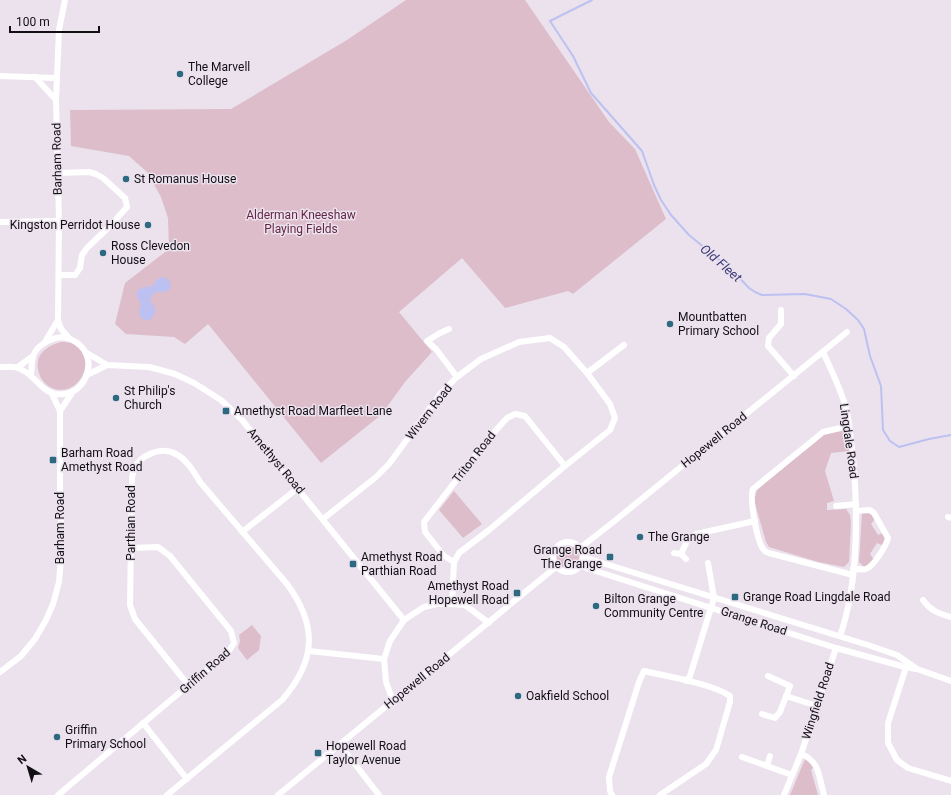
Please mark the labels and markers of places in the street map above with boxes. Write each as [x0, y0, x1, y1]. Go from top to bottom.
place label: The Marvell College [188, 60, 250, 88]
marker: The Marvell College [175, 69, 185, 79]
place label: St Romanus House [134, 172, 236, 186]
marker: St Romanus House [121, 174, 131, 184]
place label: Kingston Perridot House [10, 218, 140, 232]
marker: Kingston Perridot House [143, 220, 153, 230]
place label: Ross Clevedon House [111, 239, 190, 267]
marker: Ross Clevedon House [98, 248, 108, 258]
place label: Mountbatten Primary School [678, 310, 759, 338]
marker: Mountbatten Primary School [665, 319, 675, 329]
place label: St Philip's Church [124, 384, 175, 412]
marker: St Philip's Church [111, 393, 121, 403]
place label: Amethyst Road Marfleet Lane [234, 404, 392, 418]
marker: Amethyst Road Marfleet Lane [221, 406, 231, 416]
place label: Barham Road Amethyst Road [61, 446, 143, 474]
marker: Barham Road Amethyst Road [48, 455, 58, 465]
place label: The Grange [648, 530, 709, 544]
marker: The Grange [635, 532, 645, 542]
place label: Grange Road The Grange [533, 543, 602, 571]
place label: Amethyst Road Parthian Road [361, 550, 443, 578]
marker: Grange Road The Grange [605, 552, 615, 562]
marker: Amethyst Road Parthian Road [348, 559, 358, 569]
place label: Amethyst Road Hopewell Road [427, 579, 509, 607]
marker: Amethyst Road Hopewell Road [512, 588, 522, 598]
place label: Grange Road Lingdale Road [743, 590, 891, 604]
place label: Bilton Grange Community Centre [604, 592, 704, 620]
marker: Grange Road Lingdale Road [730, 592, 740, 602]
marker: Bilton Grange Community Centre [591, 601, 601, 611]
place label: Oakfield School [526, 689, 609, 703]
marker: Oakfield School [513, 691, 523, 701]
place label: Griffin Primary School [65, 723, 146, 751]
marker: Griffin Primary School [52, 732, 62, 742]
place label: Hopewell Road Taylor Avenue [326, 739, 406, 767]
marker: Hopewell Road Taylor Avenue [313, 748, 323, 758]

